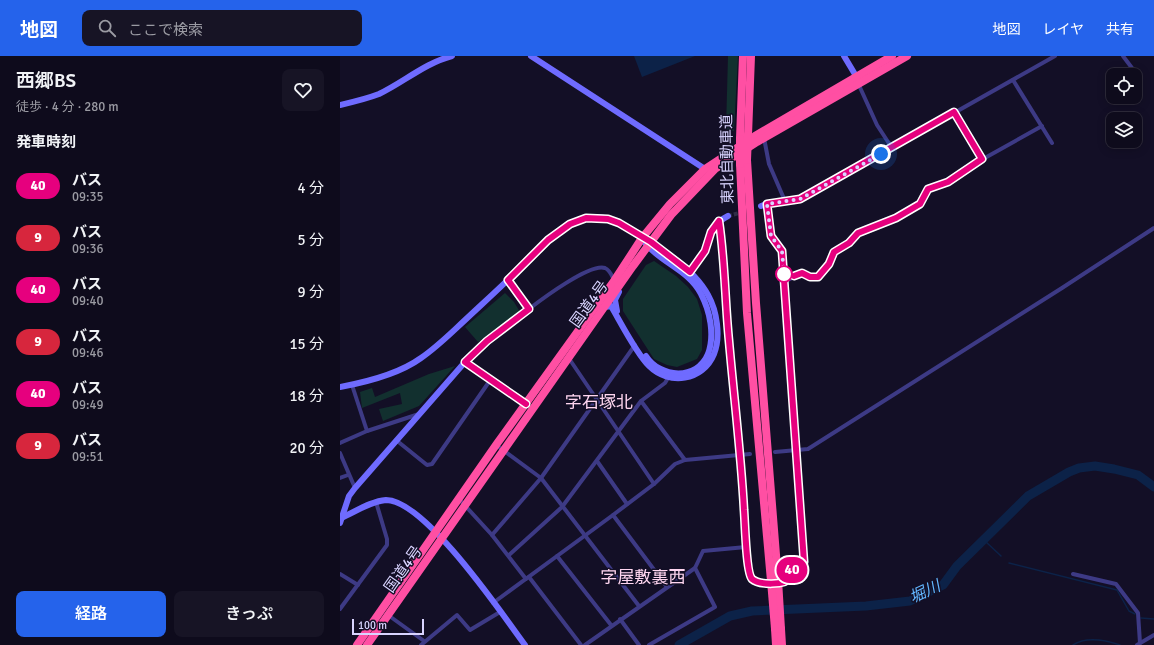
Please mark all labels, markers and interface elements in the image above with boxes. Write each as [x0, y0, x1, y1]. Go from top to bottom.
search box [82, 10, 362, 46]
icon: search [96, 17, 118, 39]
text: 地図 [20, 18, 58, 42]
text: ここで検索 [128, 21, 203, 39]
text: 地図 [992, 21, 1020, 38]
text: レイヤ [1042, 21, 1084, 38]
text: 共有 [1106, 21, 1134, 38]
map controls [1106, 68, 1142, 148]
button: locate [1106, 68, 1142, 104]
text: 西郷BS [16, 69, 76, 93]
button: heart [282, 69, 324, 111]
text: 徒歩 · 4 分 · 280 m [16, 99, 119, 115]
button: layers [1106, 112, 1142, 148]
street label: 東北自動車道 [717, 114, 737, 204]
text: 発車時刻 [16, 133, 76, 151]
your location [871, 144, 891, 164]
text: バス [72, 171, 102, 189]
text: 40 [30, 177, 46, 194]
text: 4 分 [298, 179, 324, 197]
text: 09:35 [72, 189, 104, 205]
text: バス [72, 223, 102, 241]
text: 9 [34, 229, 42, 246]
text: 5 分 [298, 231, 324, 249]
text: 09:36 [72, 241, 104, 257]
unlabelled marker [775, 265, 793, 283]
text: バス [72, 275, 102, 293]
street label: 国道4号 [566, 277, 612, 331]
text: 40 [30, 281, 46, 298]
text: 9 分 [298, 283, 324, 301]
text: 09:40 [72, 293, 104, 309]
text: バス [72, 327, 102, 345]
text: 9 [34, 333, 42, 350]
text: 15 分 [290, 335, 324, 353]
text: 09:46 [72, 345, 104, 361]
text: バス [72, 379, 102, 397]
text: 40 [30, 385, 46, 402]
text: 18 分 [290, 387, 324, 405]
district label: 字石塚北 [565, 392, 633, 413]
text: 09:49 [72, 397, 104, 413]
text: バス [72, 431, 102, 449]
text: 9 [34, 437, 42, 454]
text: 20 分 [290, 439, 324, 457]
text: 09:51 [72, 449, 104, 465]
street label: 国道4号 [380, 542, 426, 596]
line badge: 40 [774, 557, 810, 583]
text: 40 [784, 561, 800, 578]
district label: 字屋敷裏西 [601, 567, 686, 588]
water label: 堀川 [906, 575, 946, 608]
button: 経路 [16, 591, 166, 637]
button: きっぷ [174, 591, 324, 637]
scale bar [352, 617, 424, 636]
text: 100 m [358, 619, 387, 632]

